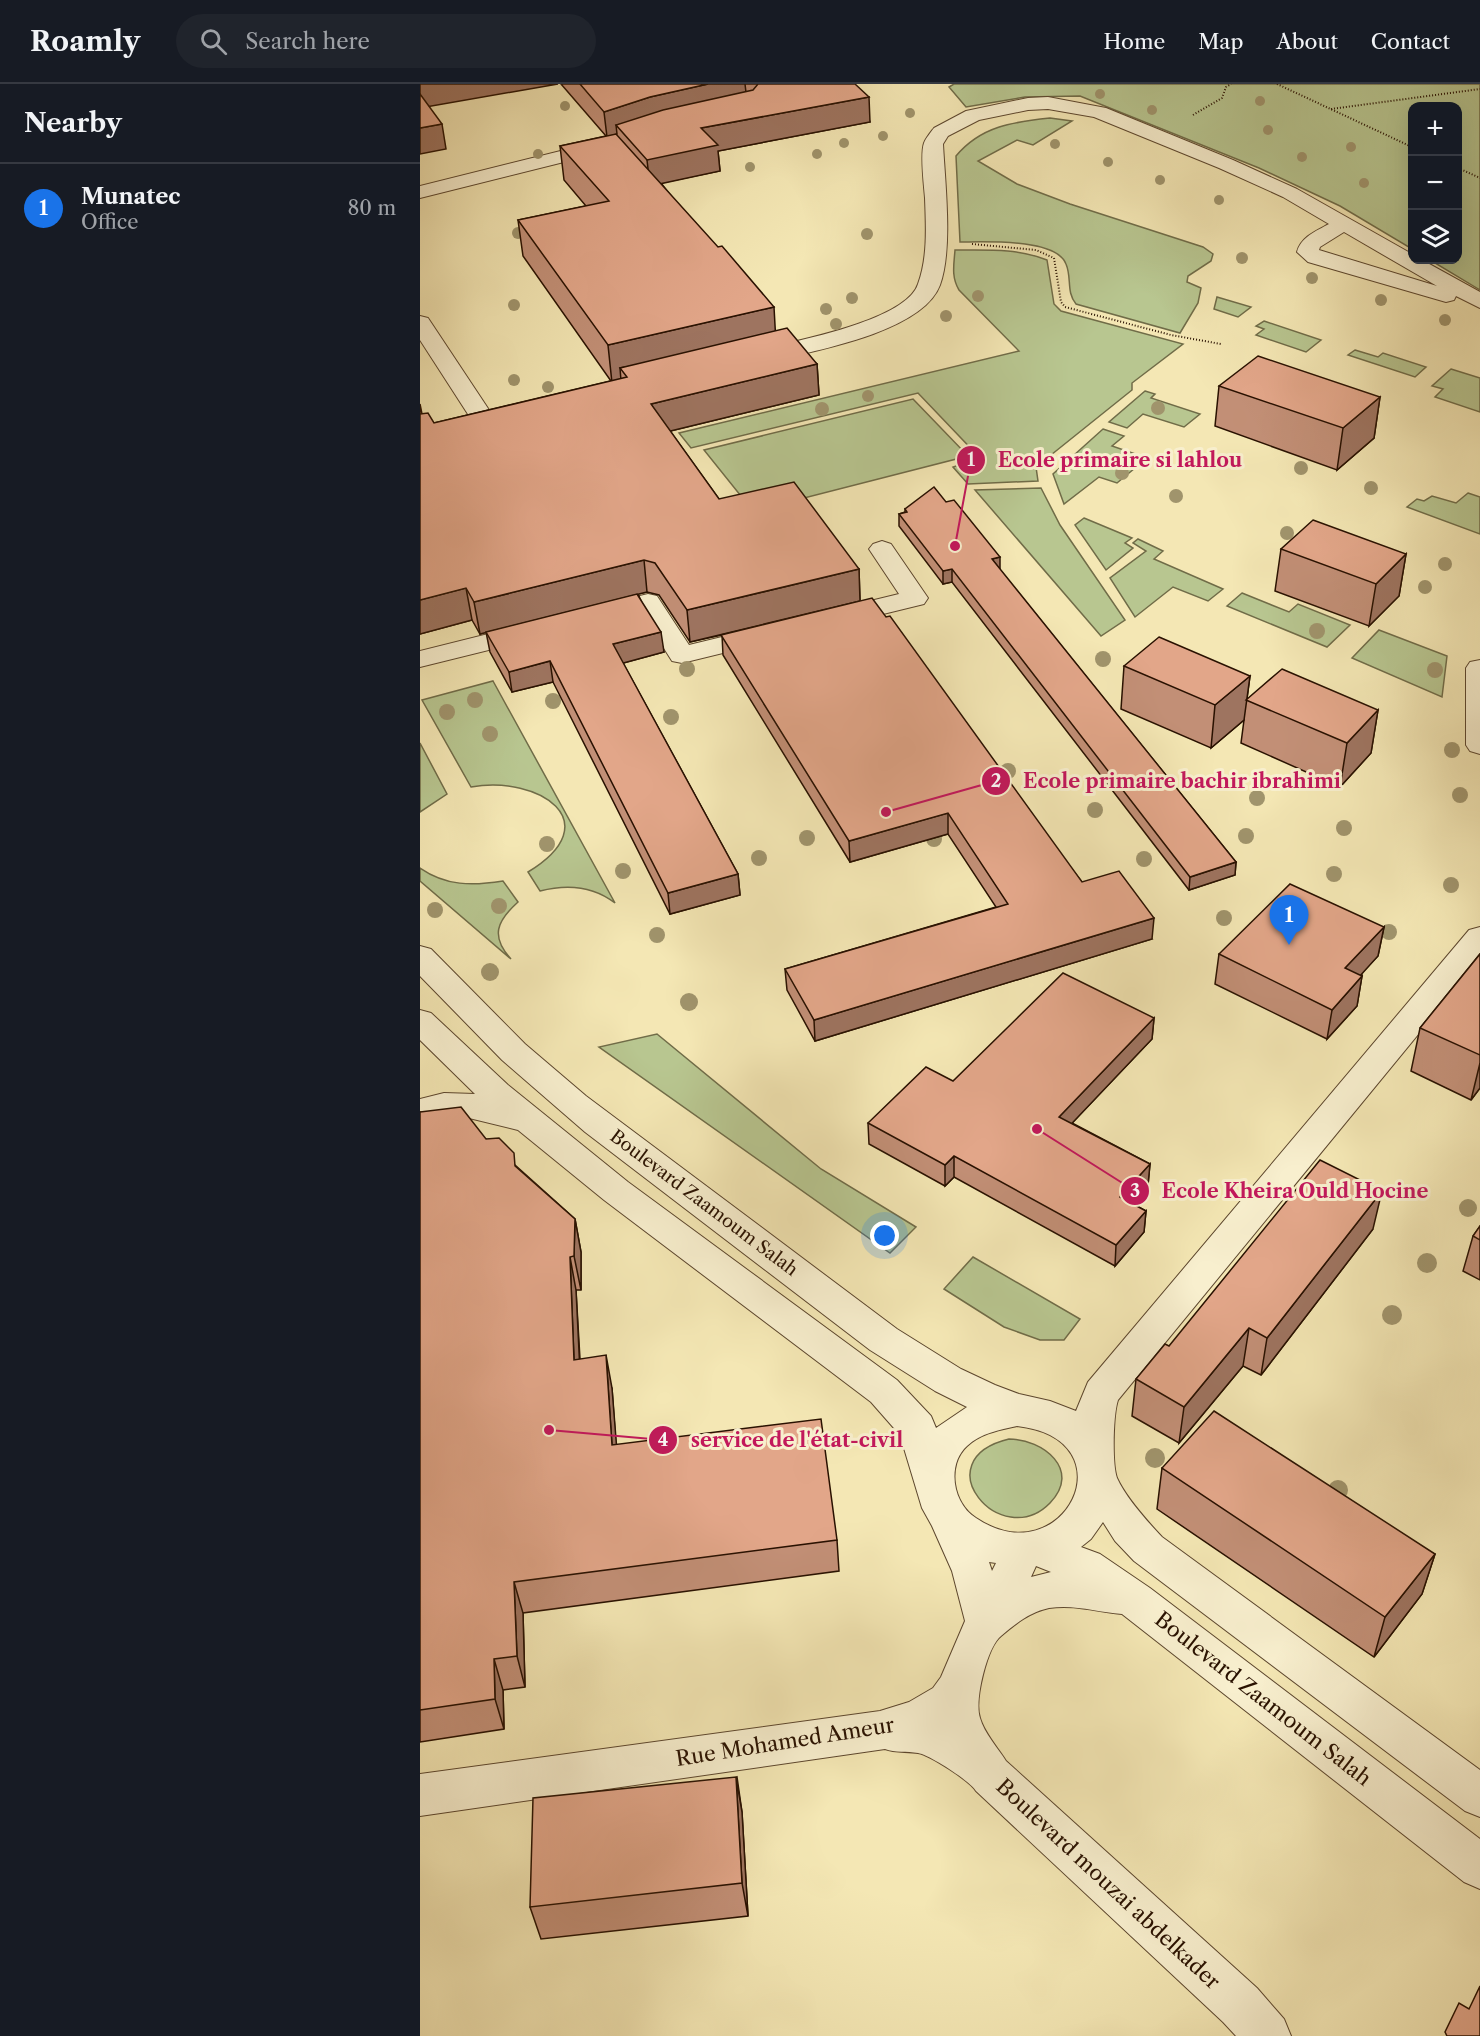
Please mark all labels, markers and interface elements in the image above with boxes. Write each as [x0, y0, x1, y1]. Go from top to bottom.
search box [176, 14, 596, 68]
text: Roamly [30, 24, 140, 58]
icon: search [197, 25, 230, 58]
text: Search here [245, 28, 370, 55]
text: Home [1104, 29, 1165, 54]
text: Map [1198, 29, 1243, 54]
text: About [1276, 29, 1338, 54]
text: Contact [1371, 29, 1450, 54]
map controls [1408, 102, 1462, 264]
button: + [1408, 102, 1462, 156]
text: Nearby [24, 107, 122, 139]
button: − [1408, 156, 1462, 210]
text: Munatec [81, 183, 180, 210]
text: 1 [39, 196, 48, 220]
text: 80 m [348, 196, 396, 220]
text: Office [81, 210, 139, 234]
button: layers [1408, 210, 1462, 264]
callout: Ecole primaire si lahlou [956, 441, 1255, 479]
text: Ecole primaire si lahlou [998, 448, 1242, 472]
text: 1 [967, 449, 975, 471]
callout: Ecole primaire bachir ibrahimi [981, 762, 1353, 800]
text: Ecole primaire bachir ibrahimi [1023, 769, 1341, 793]
text: 2 [991, 770, 1001, 792]
pin: 1 [1270, 896, 1308, 945]
street label: Boulevard Zaamoum Salah [606, 1125, 802, 1281]
callout: Ecole Kheira Ould Hocine [1120, 1172, 1441, 1210]
text: Ecole Kheira Ould Hocine [1161, 1179, 1429, 1203]
text: 3 [1130, 1180, 1140, 1202]
your location [870, 1221, 899, 1250]
callout: service de l'état-civil [648, 1421, 915, 1459]
text: service de l'état-civil [691, 1428, 903, 1452]
text: 4 [658, 1429, 668, 1451]
street label: Boulevard Zaamoum Salah [1150, 1606, 1376, 1791]
street label: Rue Mohamed Ameur [674, 1712, 896, 1771]
street label: Boulevard mouzai abdelkader [991, 1773, 1226, 1994]

